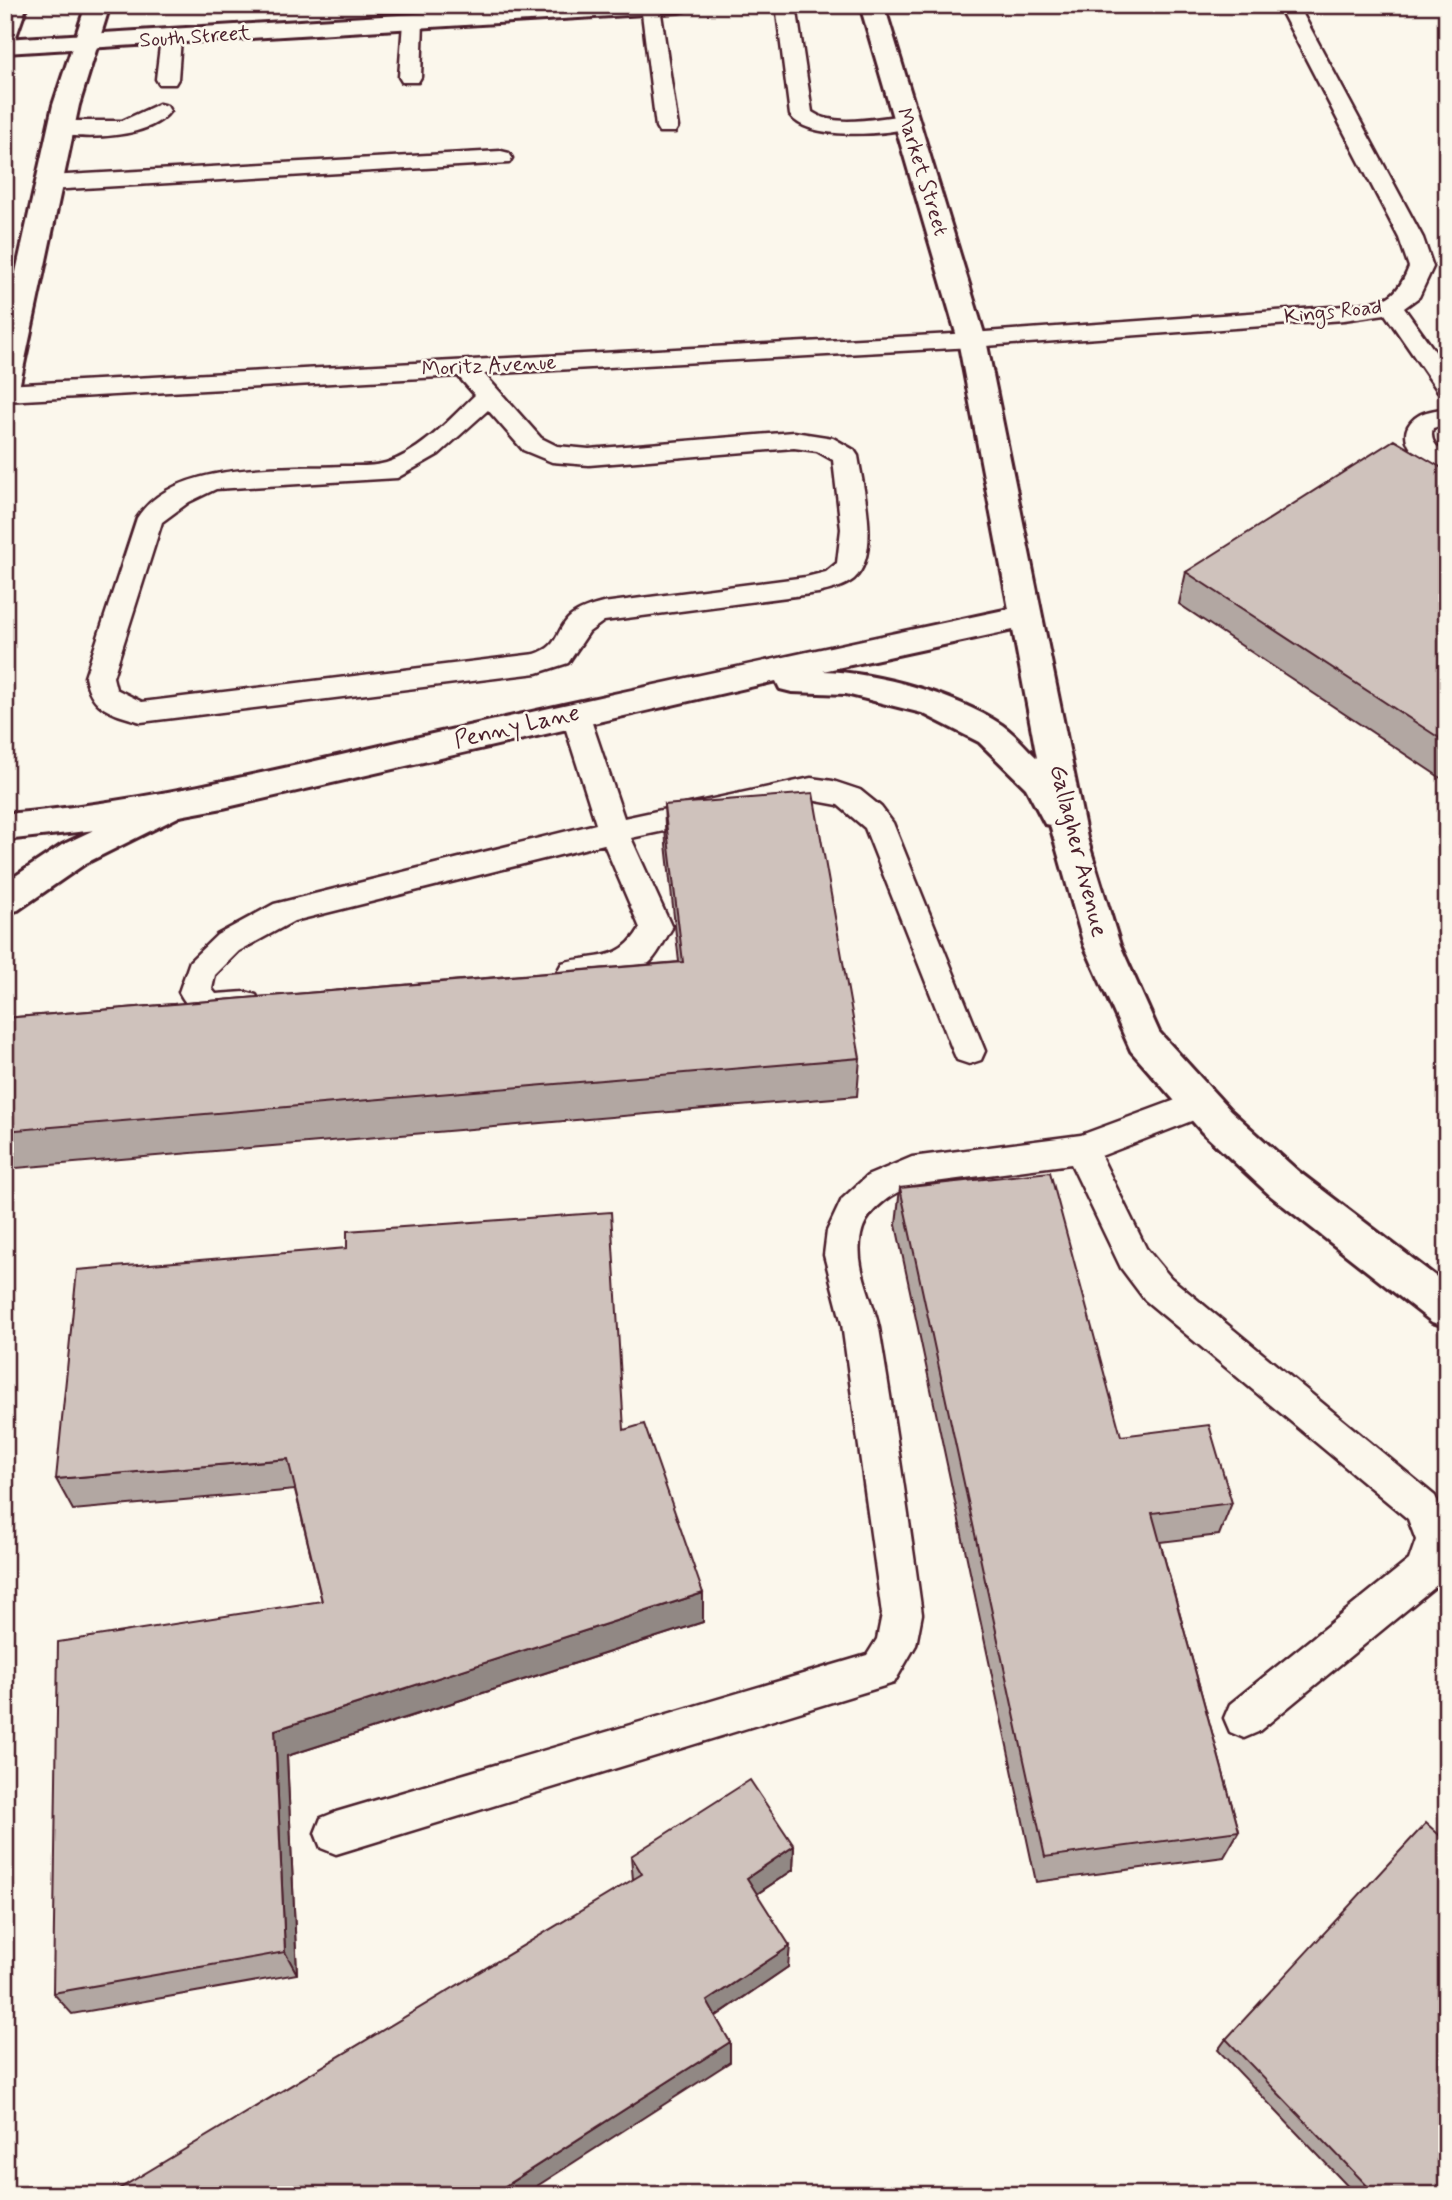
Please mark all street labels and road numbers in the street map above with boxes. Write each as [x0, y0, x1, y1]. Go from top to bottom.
street label: South Street [138, 19, 252, 55]
street label: Market Street [889, 105, 955, 239]
street label: Kings Road [1283, 293, 1384, 332]
street label: Moritz Avenue [421, 348, 557, 384]
street label: Penny Lane [451, 698, 583, 756]
street label: Gallagher Avenue [1042, 762, 1114, 941]

